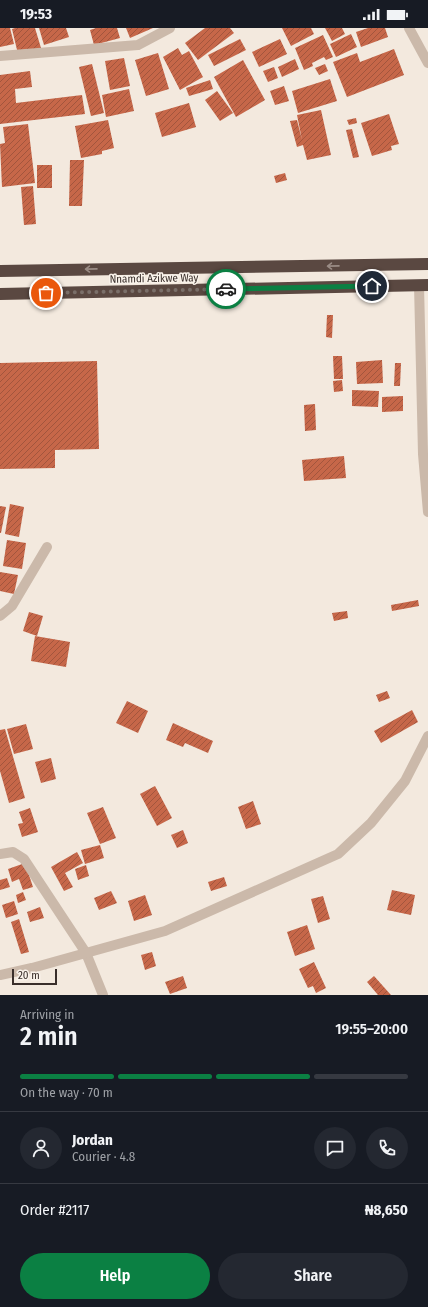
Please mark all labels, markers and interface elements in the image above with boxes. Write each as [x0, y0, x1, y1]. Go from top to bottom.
text: 19:53 [20, 5, 52, 23]
one-way arrow [327, 262, 340, 270]
one-way arrow [85, 266, 98, 273]
courier [206, 269, 246, 309]
pin [355, 269, 389, 303]
street label: Nnamdi Azikwe Way [109, 271, 199, 286]
icon: home [361, 275, 383, 297]
pin [29, 276, 63, 310]
icon: car [215, 278, 237, 300]
icon: bag [35, 282, 57, 304]
scale bar [12, 967, 57, 986]
text: 20 m [18, 969, 40, 982]
text: Arriving in [20, 1007, 74, 1022]
text: 19:55–20:00 [335, 1020, 408, 1038]
text: 2 min [20, 1021, 78, 1052]
text: On the way · 70 m [20, 1085, 113, 1100]
button: person [20, 1127, 62, 1169]
button: chat [314, 1127, 356, 1169]
button: phone [366, 1127, 408, 1169]
text: Jordan [72, 1131, 113, 1149]
text: Courier · 4.8 [72, 1149, 135, 1164]
text: Order #2117 [20, 1201, 89, 1219]
text: ₦8,650 [365, 1201, 408, 1219]
button: Help [20, 1253, 210, 1299]
button: Share [218, 1253, 408, 1299]

